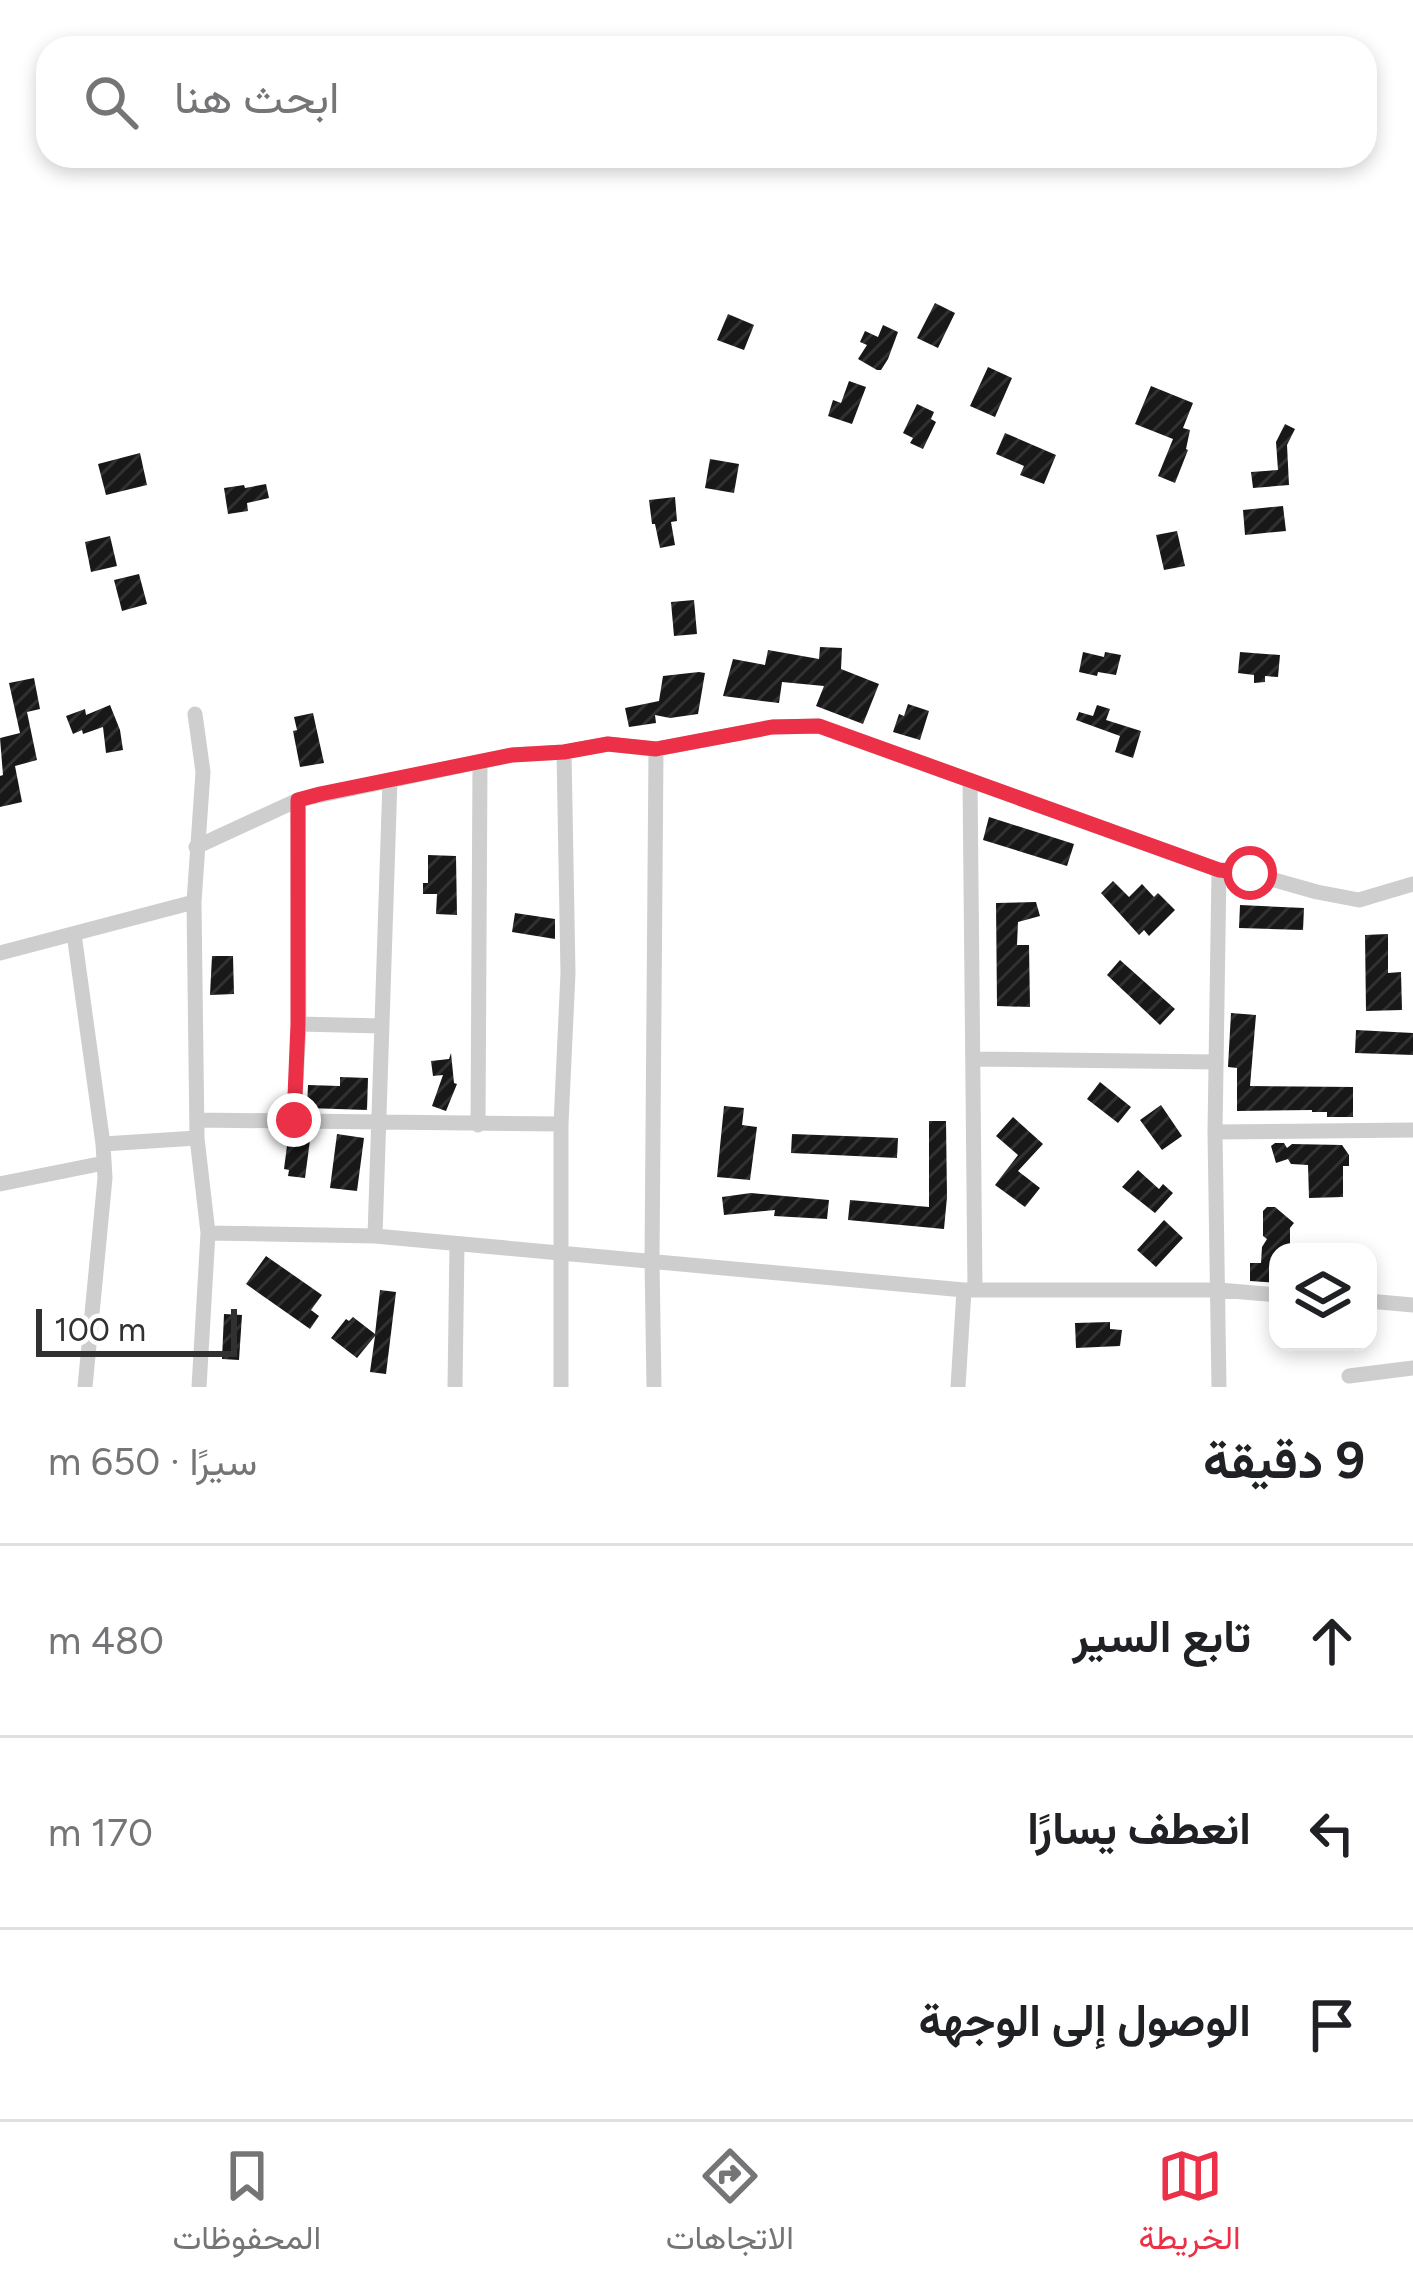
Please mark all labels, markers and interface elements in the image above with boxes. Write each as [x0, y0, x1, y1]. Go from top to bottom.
search box [36, 36, 1377, 168]
icon: search [78, 69, 144, 135]
text: ابحث هنا [174, 70, 340, 124]
route start [1223, 846, 1277, 900]
route end [267, 1093, 321, 1147]
map controls [1269, 1243, 1377, 1351]
button: layers [1269, 1243, 1377, 1351]
scale bar [36, 1303, 237, 1356]
text: 100 m [54, 1310, 146, 1349]
text: 9 دقيقة [1203, 1430, 1365, 1491]
text: سيرًا · 650 m [48, 1438, 257, 1485]
icon: ahead [1299, 1608, 1365, 1674]
text: تابع السير [1072, 1609, 1251, 1663]
text: 480 m [48, 1617, 164, 1664]
icon: left [1299, 1800, 1365, 1866]
text: انعطف يسارًا [1027, 1801, 1251, 1855]
text: 170 m [48, 1809, 153, 1856]
icon: arrive [1299, 1992, 1365, 2058]
text: الوصول إلى الوجهة [918, 1993, 1251, 2047]
tab: المحفوظات [172, 2143, 321, 2267]
tab: الاتجاهات [666, 2143, 794, 2267]
tab: الخريطة [1139, 2143, 1241, 2267]

